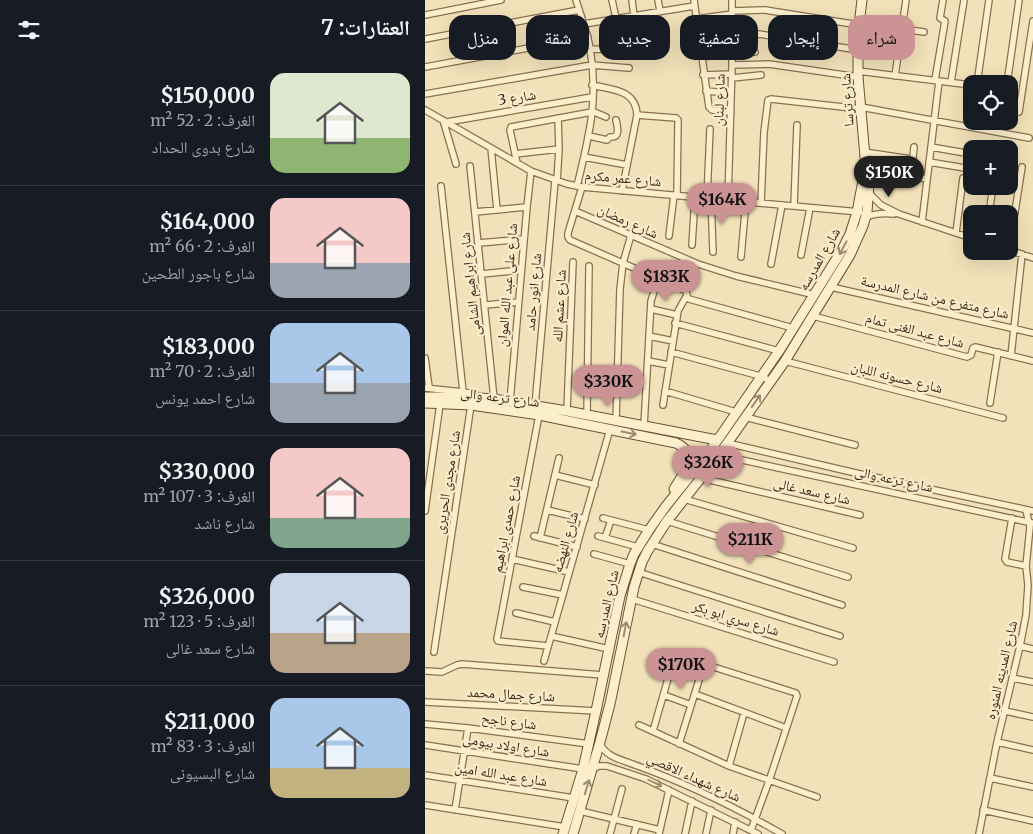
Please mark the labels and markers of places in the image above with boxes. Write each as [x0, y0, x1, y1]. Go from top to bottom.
pin: $150K [854, 156, 924, 198]
pin: $164K [687, 182, 757, 225]
pin: $183K [631, 260, 701, 302]
pin: $330K [573, 364, 643, 407]
pin: $326K [673, 446, 743, 488]
pin: $211K [715, 522, 785, 565]
pin: $170K [646, 648, 716, 690]

